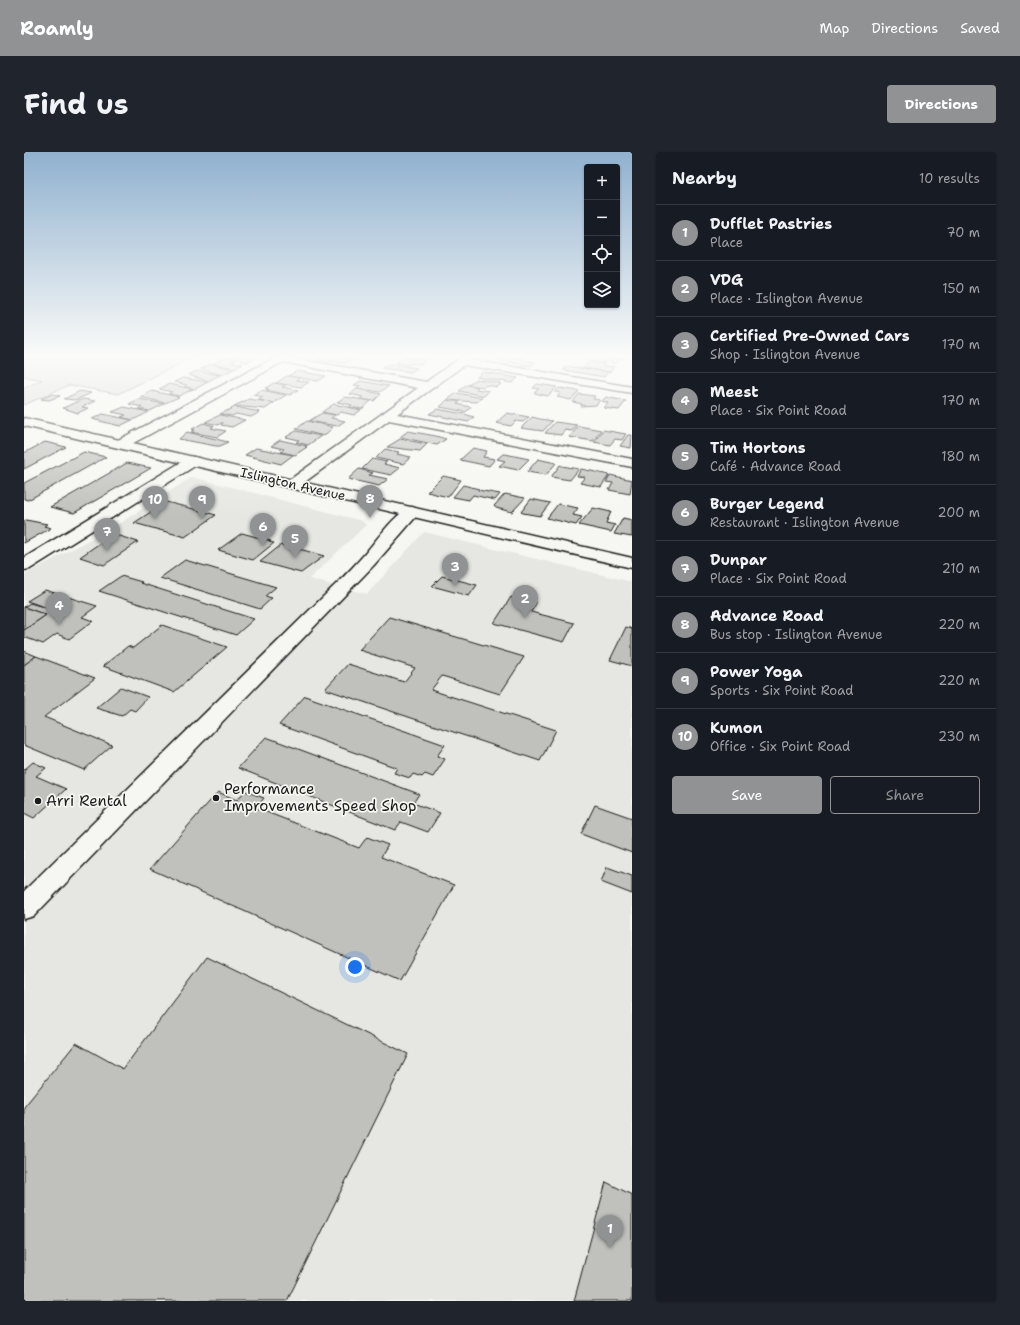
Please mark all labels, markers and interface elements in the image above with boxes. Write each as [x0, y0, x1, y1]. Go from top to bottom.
text: Roamly [20, 16, 94, 41]
text: Map [820, 19, 850, 37]
text: Directions [872, 19, 938, 37]
text: Saved [960, 19, 1000, 37]
text: Find us [24, 85, 129, 123]
button: Directions [887, 85, 996, 123]
map controls [584, 164, 620, 308]
button: + [584, 164, 620, 200]
text: Nearby [672, 167, 737, 189]
text: 10 results [919, 170, 980, 187]
button: − [584, 200, 620, 236]
text: Dufflet Pastries [710, 214, 832, 234]
text: 1 [682, 224, 688, 241]
text: 70 m [946, 224, 980, 241]
text: Place [710, 234, 743, 251]
button: locate [584, 236, 620, 272]
text: VDG [710, 270, 743, 290]
button: layers [584, 272, 620, 308]
text: 2 [680, 280, 690, 297]
text: 150 m [942, 280, 980, 297]
text: Place · Islington Avenue [710, 290, 863, 307]
text: Certified Pre-Owned Cars [710, 326, 910, 346]
text: 3 [680, 336, 690, 353]
text: 170 m [942, 336, 980, 353]
text: Shop · Islington Avenue [710, 346, 860, 363]
text: Meest [710, 382, 759, 402]
text: 4 [680, 392, 690, 409]
text: 170 m [942, 392, 980, 409]
text: Place · Six Point Road [710, 402, 847, 419]
text: Tim Hortons [710, 438, 806, 458]
text: 5 [681, 448, 689, 465]
text: 180 m [941, 448, 980, 465]
text: Café · Advance Road [710, 458, 841, 475]
street label: Islington Avenue [239, 464, 347, 504]
pin: 8 [357, 485, 383, 518]
pin: 10 [142, 486, 168, 519]
pin: 9 [189, 486, 215, 519]
text: Burger Legend [710, 494, 824, 514]
text: 6 [680, 504, 690, 521]
text: 200 m [938, 504, 980, 521]
pin: 6 [250, 513, 276, 546]
text: Restaurant · Islington Avenue [710, 514, 900, 531]
pin: 7 [94, 518, 120, 551]
pin: 5 [282, 525, 308, 558]
text: Dunpar [710, 550, 767, 570]
pin: 3 [442, 553, 468, 586]
text: 7 [680, 560, 690, 577]
text: 210 m [942, 560, 980, 577]
text: Place · Six Point Road [710, 570, 847, 587]
pin: 2 [512, 585, 538, 618]
pin: 4 [46, 592, 72, 625]
text: Advance Road [710, 606, 823, 626]
text: 8 [680, 616, 690, 633]
text: 220 m [938, 616, 980, 633]
text: Bus stop · Islington Avenue [710, 626, 883, 643]
text: Power Yoga [710, 662, 802, 682]
text: 9 [680, 672, 690, 689]
text: 220 m [938, 672, 980, 689]
text: Sports · Six Point Road [710, 682, 853, 699]
text: Kumon [710, 718, 762, 738]
text: 10 [678, 728, 692, 745]
text: 230 m [938, 728, 980, 745]
text: Office · Six Point Road [710, 738, 850, 755]
button: Save [672, 776, 822, 814]
button: Share [830, 776, 980, 814]
place label: Performance Improvements Speed Shop [224, 779, 417, 816]
place label: Arri Rental [46, 791, 127, 811]
marker: Performance Improvements Speed Shop [211, 793, 221, 803]
marker: Arri Rental [33, 796, 43, 806]
your location [345, 957, 365, 977]
pin: 1 [597, 1215, 623, 1248]

